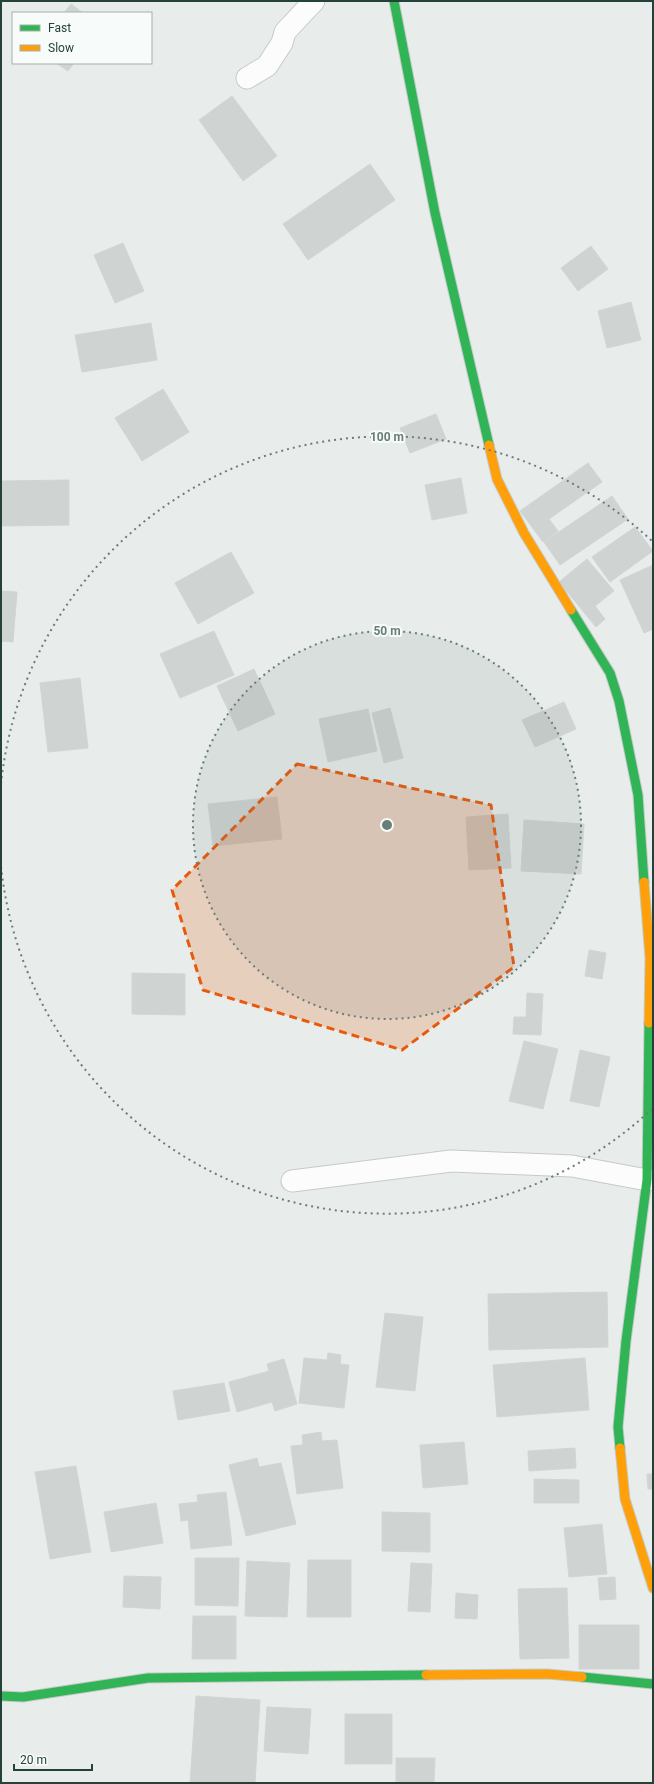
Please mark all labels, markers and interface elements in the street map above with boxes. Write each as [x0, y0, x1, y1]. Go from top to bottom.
legend [12, 12, 152, 64]
text: Fast [48, 21, 71, 35]
text: Slow [48, 41, 74, 55]
text: 100 m [370, 430, 404, 444]
text: 50 m [373, 624, 401, 638]
centre of rings [380, 818, 394, 832]
scale bar [14, 1746, 92, 1772]
text: 20 m [20, 1753, 47, 1767]

